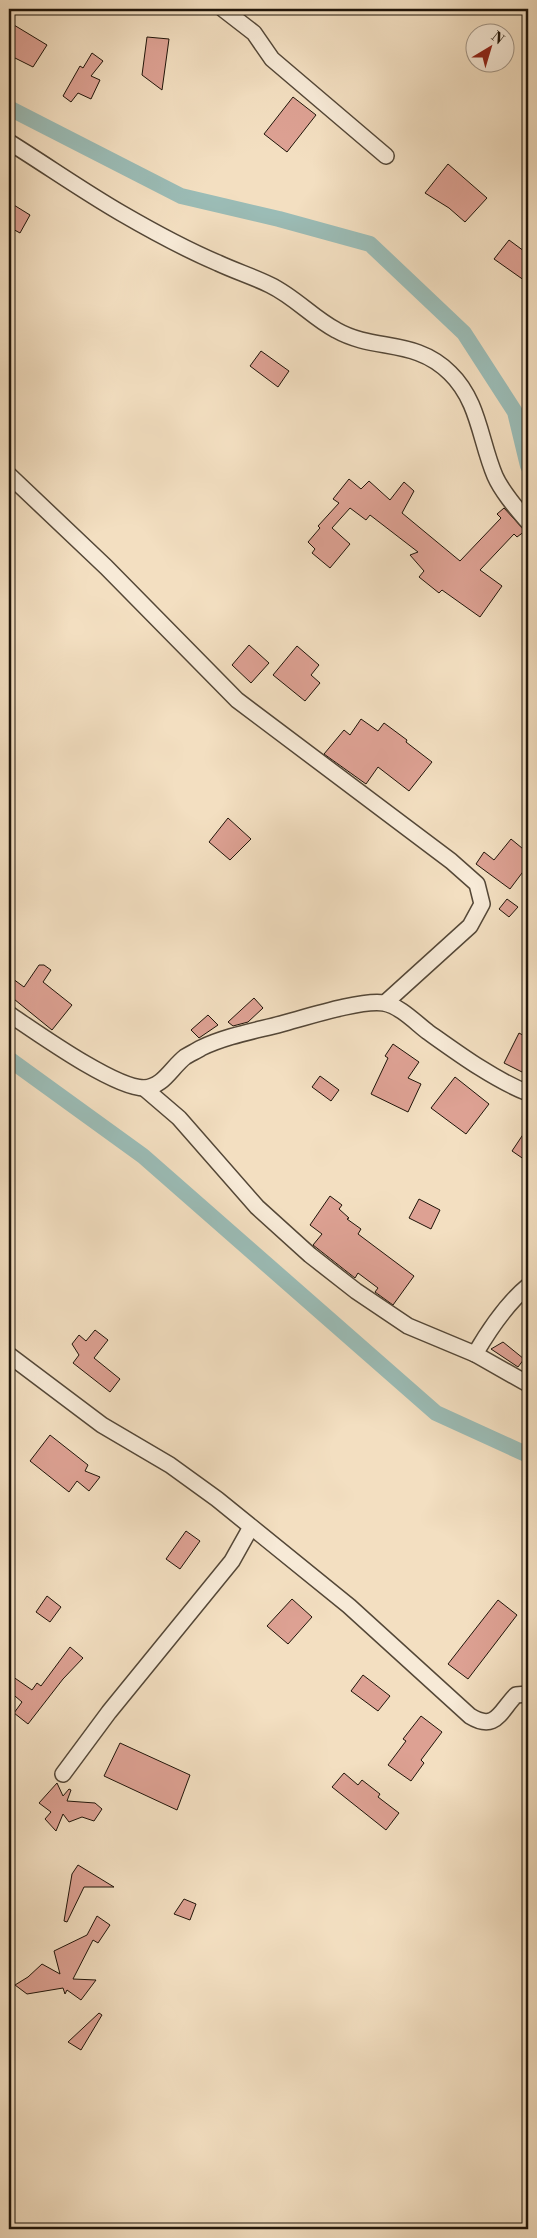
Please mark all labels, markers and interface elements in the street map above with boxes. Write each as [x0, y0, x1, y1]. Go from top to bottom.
north arrow [464, 22, 514, 72]
text: N [487, 28, 507, 49]

